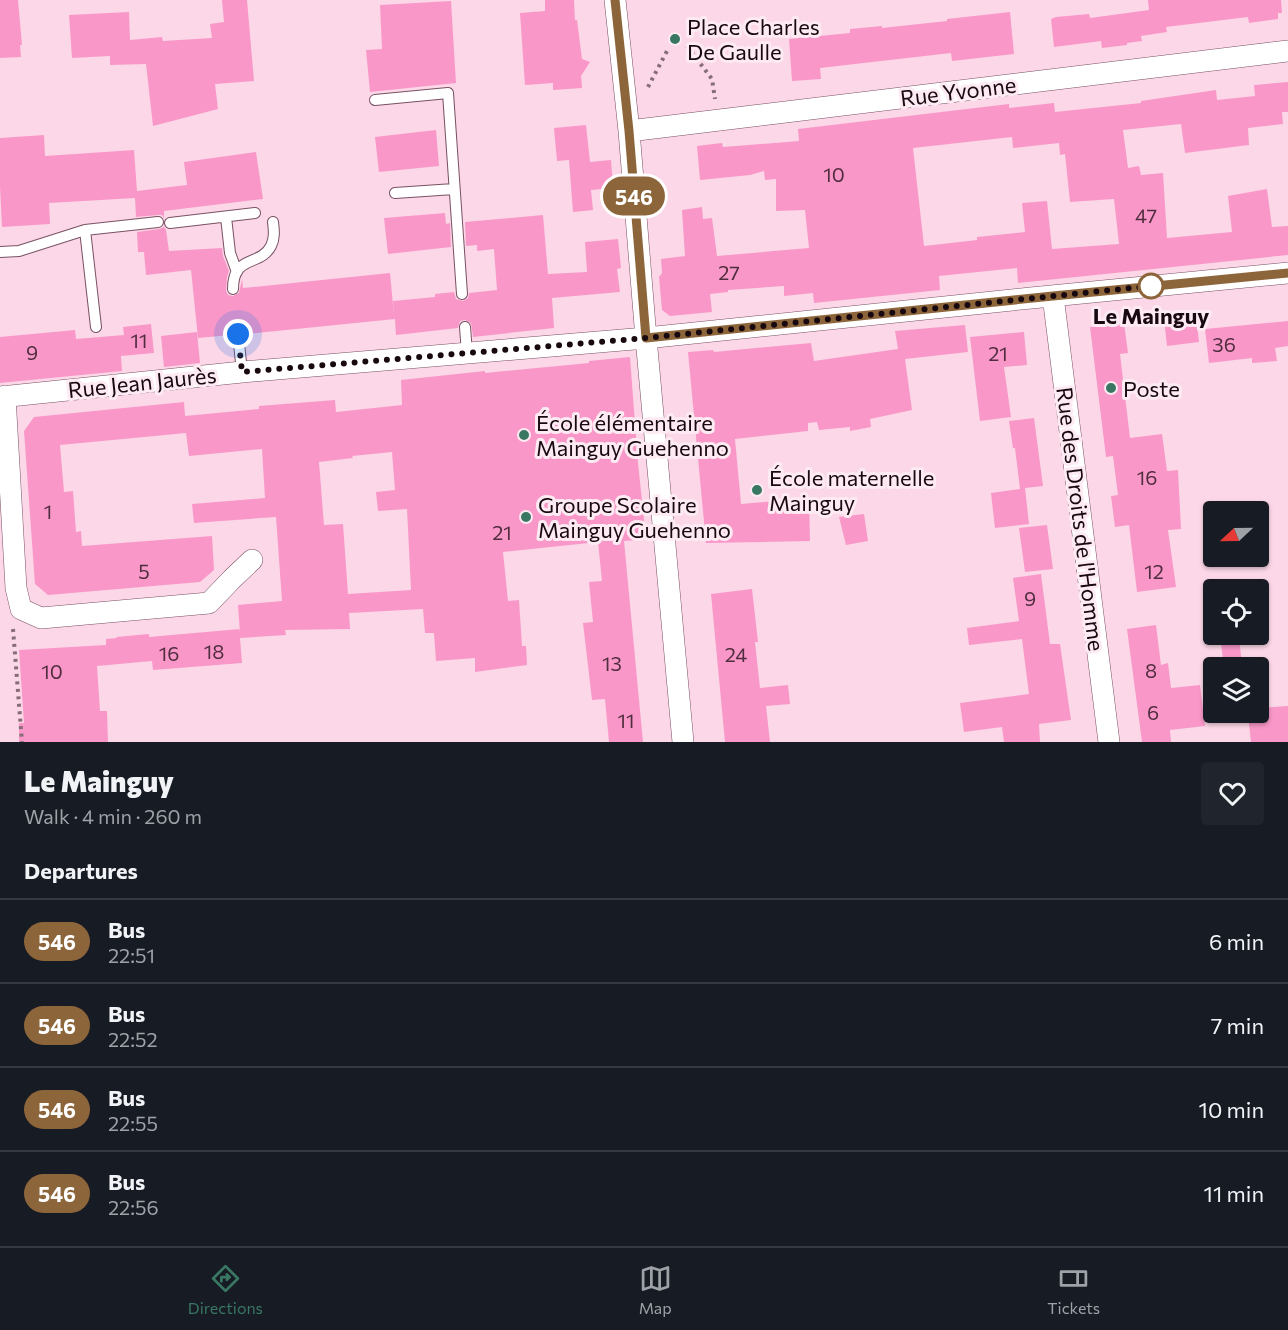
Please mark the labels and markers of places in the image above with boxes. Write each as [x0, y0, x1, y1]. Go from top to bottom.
place label: Place Charles De Gaulle [687, 13, 820, 65]
marker: Place Charles De Gaulle [668, 32, 682, 46]
marker: Le Mainguy [1138, 273, 1164, 299]
place label: Le Mainguy [1093, 302, 1209, 329]
place label: Poste [1123, 375, 1180, 402]
marker: Poste [1104, 381, 1118, 395]
place label: École élémentaire Mainguy Guehenno [536, 409, 729, 461]
marker: École élémentaire Mainguy Guehenno [517, 428, 531, 442]
place label: École maternelle Mainguy [769, 464, 934, 516]
marker: École maternelle Mainguy [750, 483, 764, 497]
place label: Groupe Scolaire Mainguy Guehenno [538, 491, 731, 543]
marker: Groupe Scolaire Mainguy Guehenno [519, 510, 533, 524]

